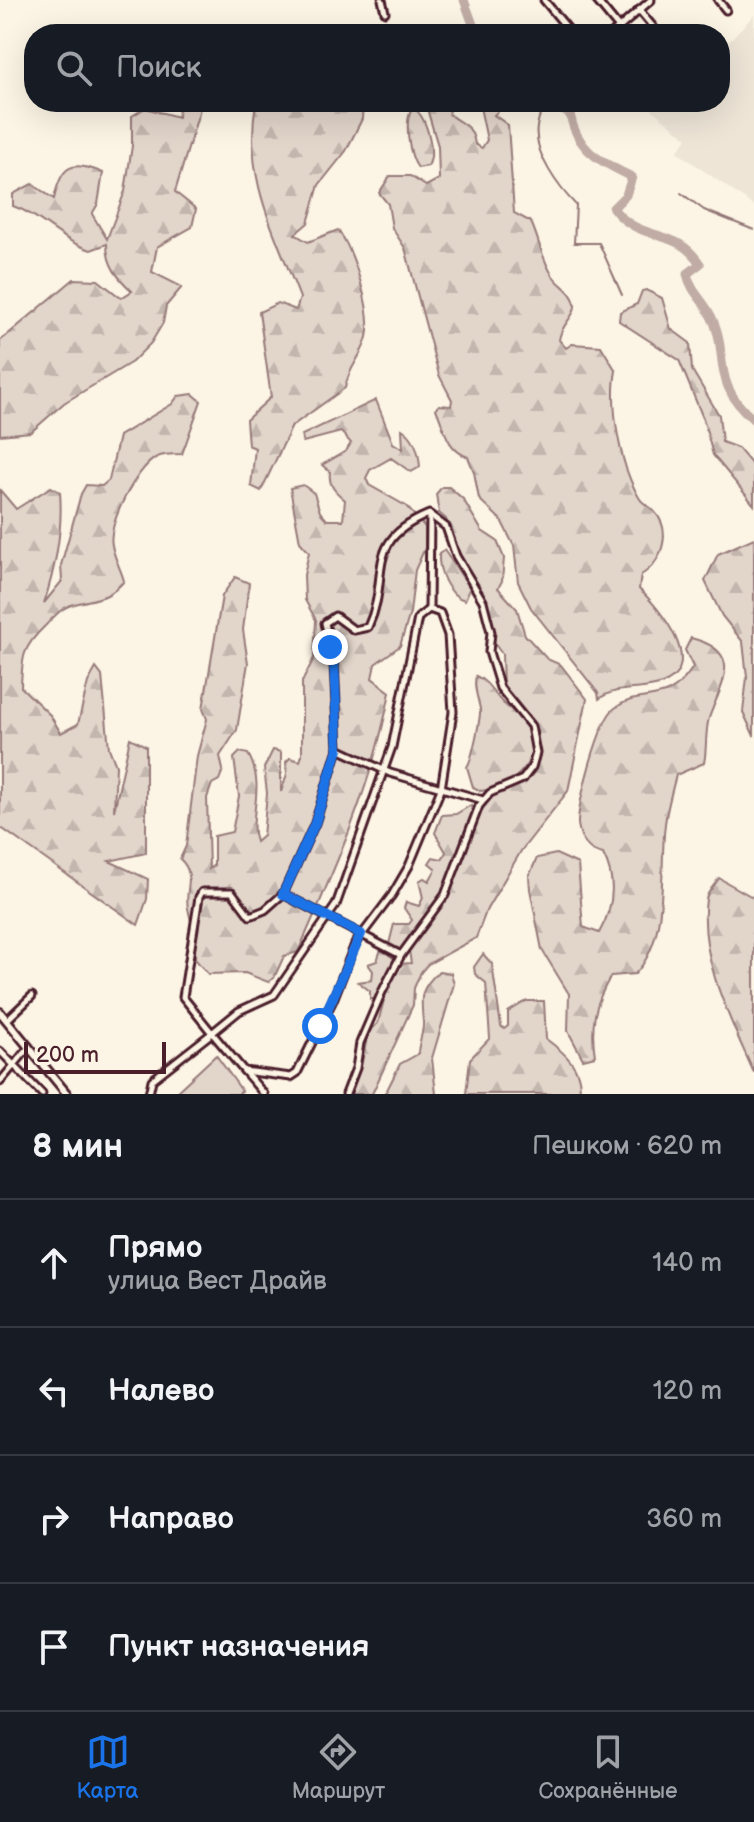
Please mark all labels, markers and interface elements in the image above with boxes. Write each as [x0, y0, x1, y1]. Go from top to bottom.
search box [24, 24, 730, 112]
icon: search [52, 46, 96, 90]
text: Поиск [116, 50, 202, 86]
route end [312, 629, 348, 665]
route start [302, 1008, 338, 1044]
scale bar [24, 1038, 166, 1074]
text: 200 m [36, 1042, 99, 1069]
text: 8 мин [32, 1126, 123, 1167]
text: Пешком · 620 m [532, 1131, 722, 1162]
text: Прямо [108, 1230, 202, 1266]
icon: ahead [32, 1241, 76, 1285]
text: 140 m [652, 1248, 722, 1279]
text: улица Вест Драйв [108, 1266, 327, 1297]
icon: left [32, 1369, 76, 1413]
text: Налево [108, 1373, 214, 1409]
text: 120 m [653, 1376, 722, 1407]
icon: right [32, 1497, 76, 1541]
text: Направо [108, 1501, 234, 1537]
text: 360 m [646, 1504, 722, 1535]
icon: arrive [32, 1625, 76, 1669]
text: Пункт назначения [108, 1629, 369, 1665]
tab: Карта [77, 1730, 139, 1805]
tab: Маршрут [292, 1730, 385, 1805]
tab: Сохранённые [538, 1730, 677, 1805]

